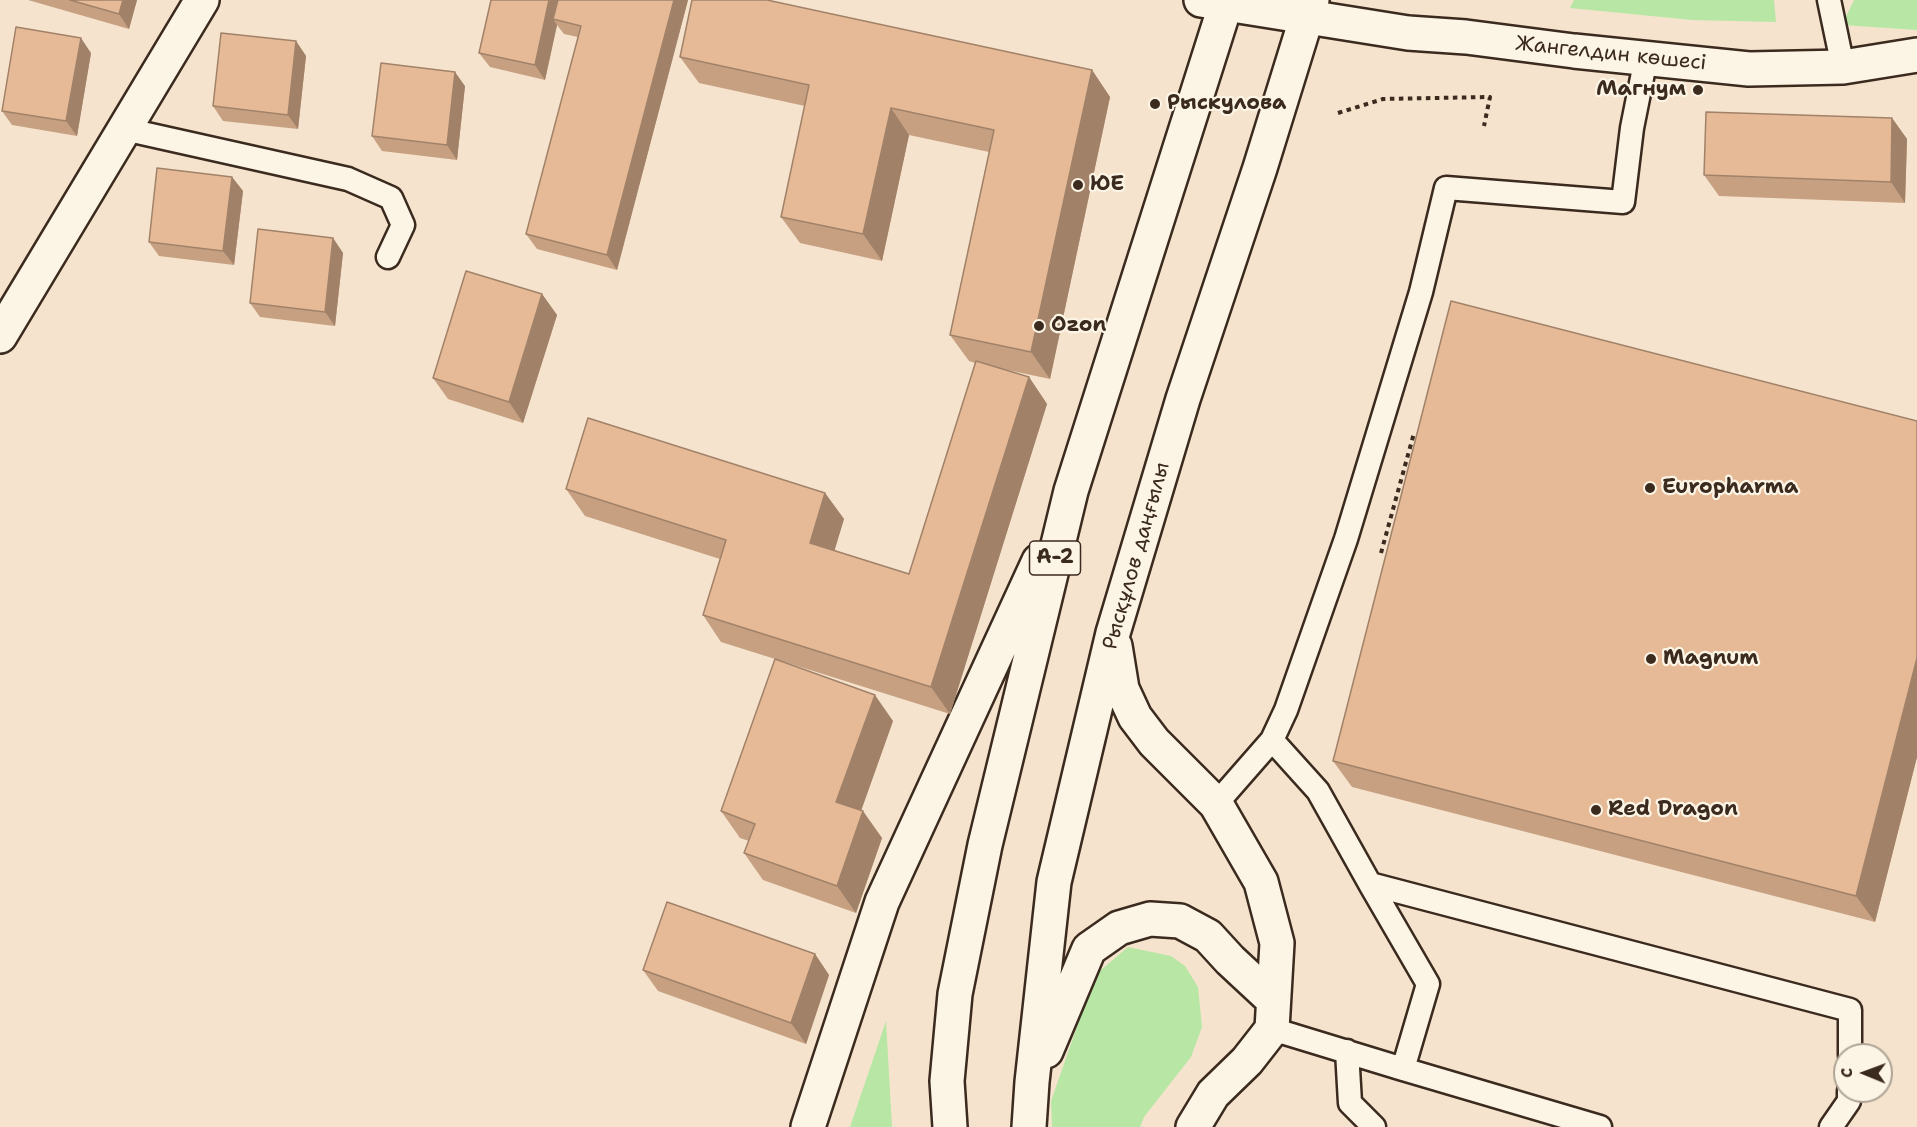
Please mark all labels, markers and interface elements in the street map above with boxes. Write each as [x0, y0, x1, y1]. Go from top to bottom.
street label: Жангелдин көшесі [1514, 31, 1708, 77]
place label: Магнум [1596, 77, 1686, 103]
marker: Магнум [1691, 83, 1705, 97]
place label: Рыскулова [1167, 91, 1286, 117]
marker: Рыскулова [1148, 97, 1162, 111]
place label: ЮЕ [1090, 172, 1124, 198]
marker: ЮЕ [1071, 178, 1085, 192]
place label: Ozon [1051, 313, 1106, 339]
marker: Ozon [1032, 319, 1046, 333]
street label: Рысқұлов даңғылы [1098, 459, 1176, 653]
place label: Europharma [1662, 475, 1798, 501]
marker: Europharma [1643, 481, 1657, 495]
road number: A-2 [1030, 541, 1080, 575]
place label: Magnum [1663, 646, 1758, 672]
marker: Magnum [1644, 652, 1658, 666]
place label: Red Dragon [1608, 797, 1738, 823]
marker: Red Dragon [1589, 803, 1603, 817]
north arrow [1833, 1043, 1893, 1103]
text: С [1836, 1068, 1857, 1078]

